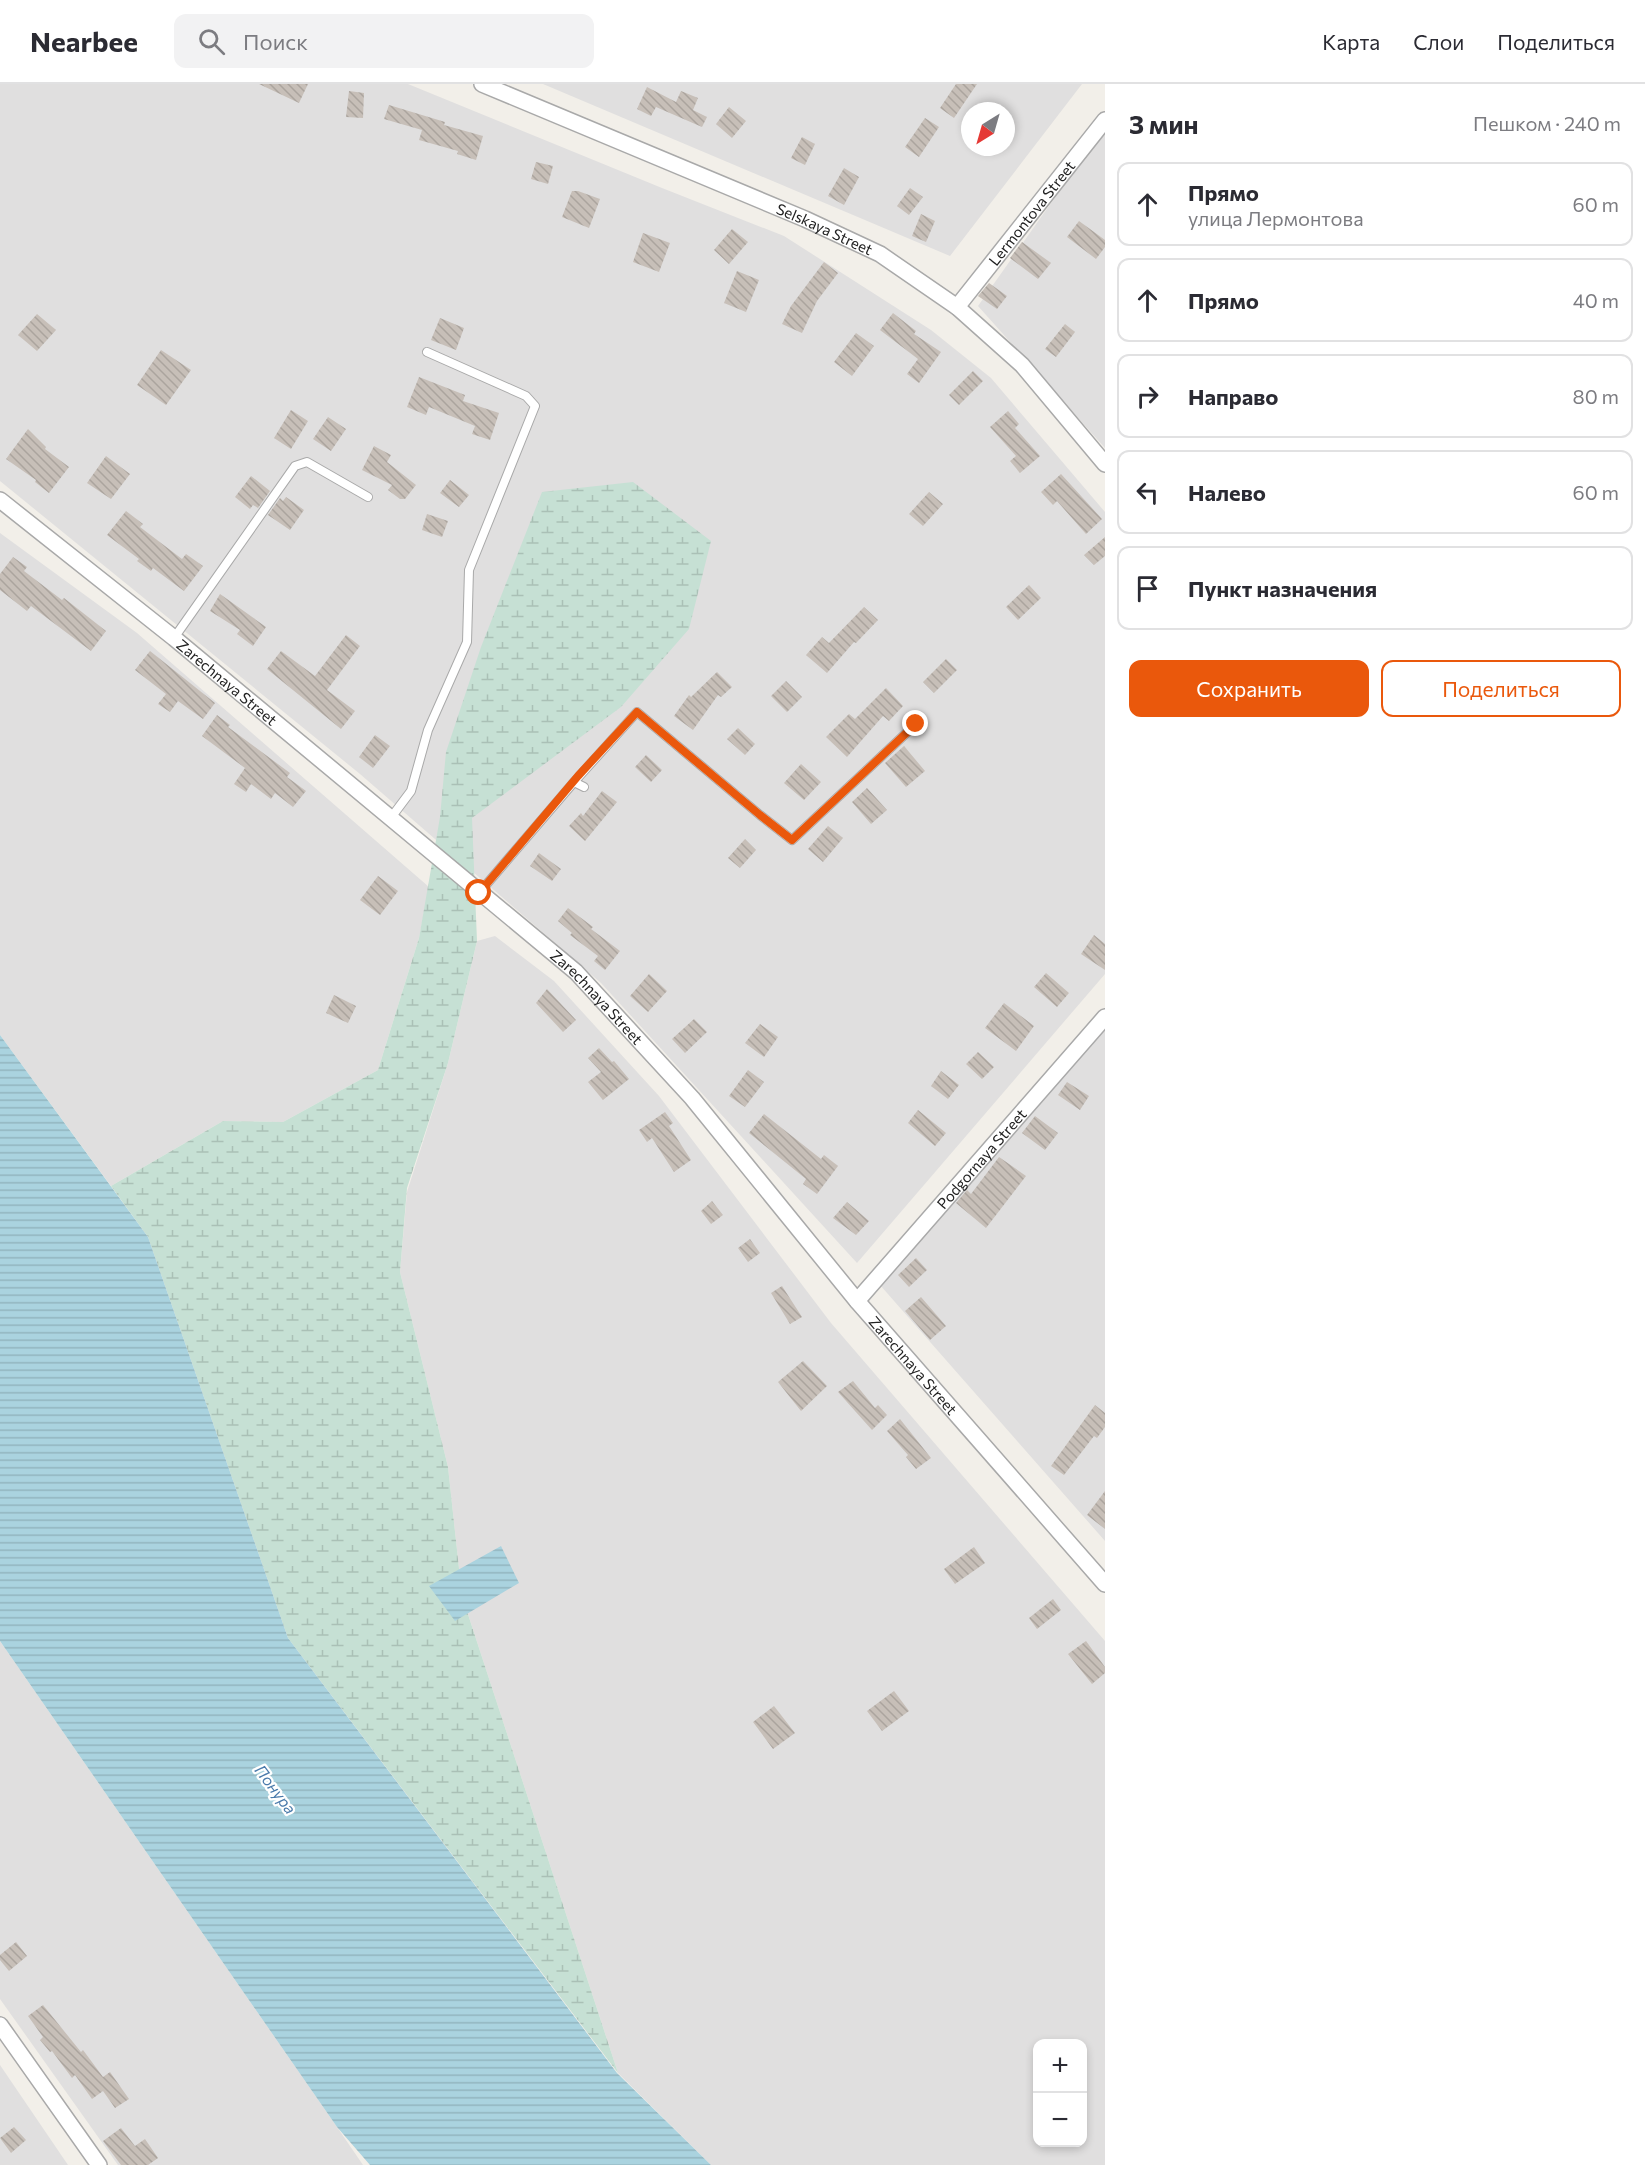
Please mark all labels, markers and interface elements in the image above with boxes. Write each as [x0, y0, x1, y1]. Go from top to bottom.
search box [174, 14, 594, 68]
text: Nearbee [30, 24, 138, 58]
icon: search [195, 25, 228, 58]
text: Поиск [243, 28, 308, 55]
text: Карта [1322, 29, 1380, 54]
text: Слои [1413, 29, 1464, 54]
text: Поделиться [1497, 29, 1615, 54]
north arrow [961, 102, 1015, 156]
text: 3 мин [1129, 108, 1199, 139]
text: Пешком · 240 m [1473, 111, 1621, 135]
street label: Lermontova Street [984, 157, 1078, 269]
text: Прямо [1188, 179, 1259, 206]
icon: ahead [1131, 188, 1164, 221]
text: 60 m [1573, 192, 1619, 216]
street label: Selskaya Street [774, 199, 876, 258]
text: улица Лермонтова [1188, 206, 1364, 230]
icon: ahead [1131, 284, 1164, 317]
text: Прямо [1188, 287, 1259, 314]
text: 40 m [1573, 288, 1619, 312]
icon: right [1131, 380, 1164, 413]
text: Направо [1188, 383, 1278, 410]
text: 80 m [1573, 384, 1619, 408]
icon: left [1131, 476, 1164, 509]
text: Налево [1188, 479, 1266, 506]
text: 60 m [1573, 480, 1619, 504]
icon: arrive [1131, 572, 1164, 605]
text: Пункт назначения [1188, 575, 1377, 602]
street label: Zarechnaya Street [173, 635, 281, 729]
button: Сохранить [1129, 660, 1369, 717]
button: Поделиться [1381, 660, 1621, 717]
route end [902, 710, 928, 736]
route start [465, 879, 491, 905]
street label: Zarechnaya Street [547, 946, 647, 1048]
street label: Podgornaya Street [933, 1105, 1030, 1212]
street label: Zarechnaya Street [865, 1312, 961, 1418]
water label: Понура [251, 1761, 301, 1817]
map controls [1033, 2039, 1087, 2147]
button: + [1033, 2039, 1087, 2093]
button: − [1033, 2093, 1087, 2147]

